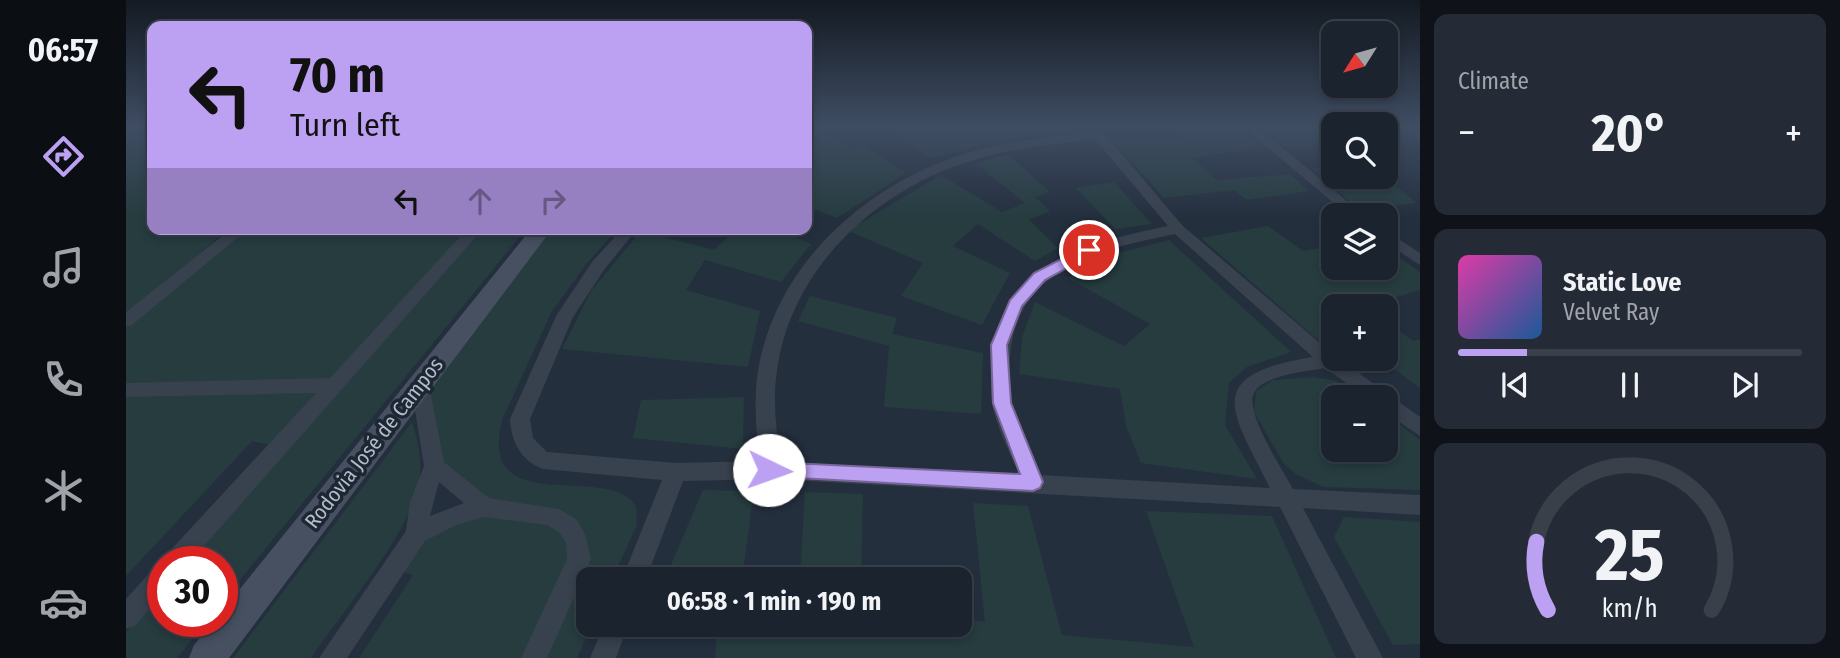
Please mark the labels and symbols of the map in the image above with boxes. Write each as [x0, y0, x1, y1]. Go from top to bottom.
north arrow [1321, 21, 1398, 98]
pin [1059, 220, 1119, 280]
street label: Rodovia José de Campos [299, 352, 449, 534]
position arrow [732, 433, 806, 507]
speed limit sign: 30 [147, 546, 238, 637]

